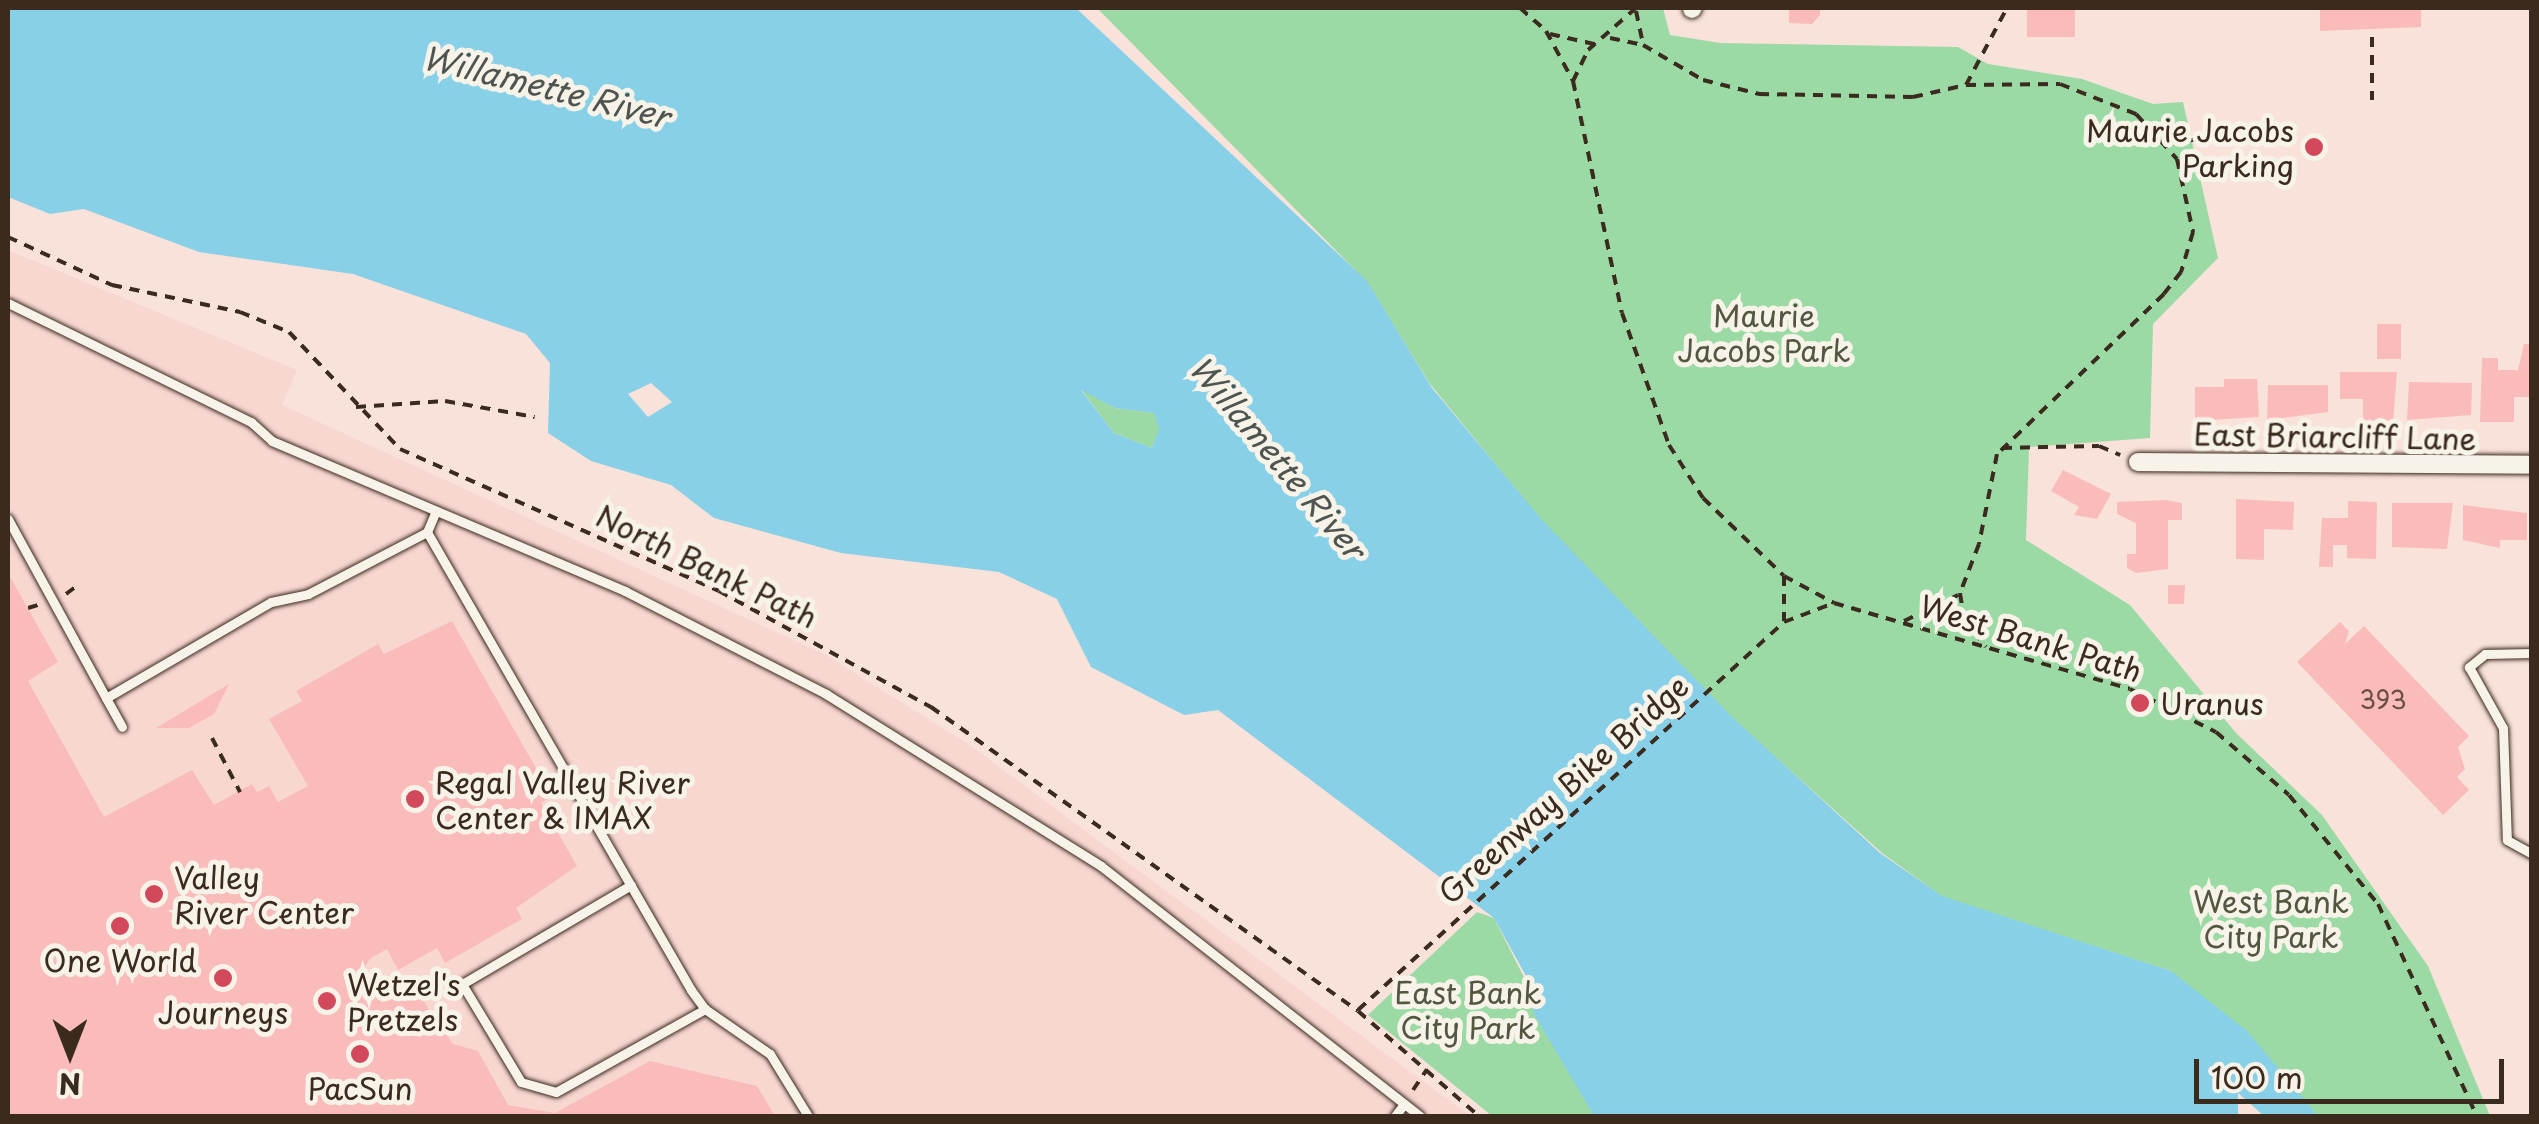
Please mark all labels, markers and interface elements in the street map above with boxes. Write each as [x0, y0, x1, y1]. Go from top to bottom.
water label: Willamette River [418, 37, 674, 135]
place label: Maurie Jacobs Parking [2085, 112, 2294, 182]
marker: Maurie Jacobs Parking [2303, 136, 2325, 158]
park label: Maurie Jacobs Park [1677, 297, 1851, 368]
water label: Willamette River [1182, 347, 1374, 567]
street label: East Briarcliff Lane [2193, 416, 2477, 456]
street label: North Bank Path [590, 496, 824, 636]
street label: West Bank Path [1916, 587, 2146, 689]
street label: Greenway Bike Bridge [1430, 667, 1696, 911]
house number: 393 [2360, 684, 2406, 714]
place label: Uranus [2160, 685, 2264, 721]
marker: Uranus [2129, 692, 2151, 714]
place label: Regal Valley River Center & IMAX [435, 764, 693, 834]
marker: Regal Valley River Center & IMAX [404, 788, 426, 810]
place label: Valley River Center [174, 859, 356, 930]
marker: Valley River Center [143, 883, 165, 905]
park label: West Bank City Park [2193, 883, 2349, 954]
marker: One World [109, 915, 131, 937]
place label: One World [43, 942, 197, 978]
place label: Wetzel's Pretzels [347, 966, 460, 1036]
marker: Journeys [212, 967, 234, 989]
park label: East Bank City Park [1394, 974, 1542, 1044]
marker: Wetzel's Pretzels [316, 990, 338, 1012]
place label: Journeys [158, 994, 288, 1030]
north arrow [20, 1004, 120, 1104]
scale bar [2199, 1039, 2509, 1101]
marker: PacSun [349, 1043, 371, 1065]
text: 100 m [2211, 1054, 2303, 1099]
text: N [59, 1063, 81, 1106]
place label: PacSun [307, 1070, 413, 1106]

